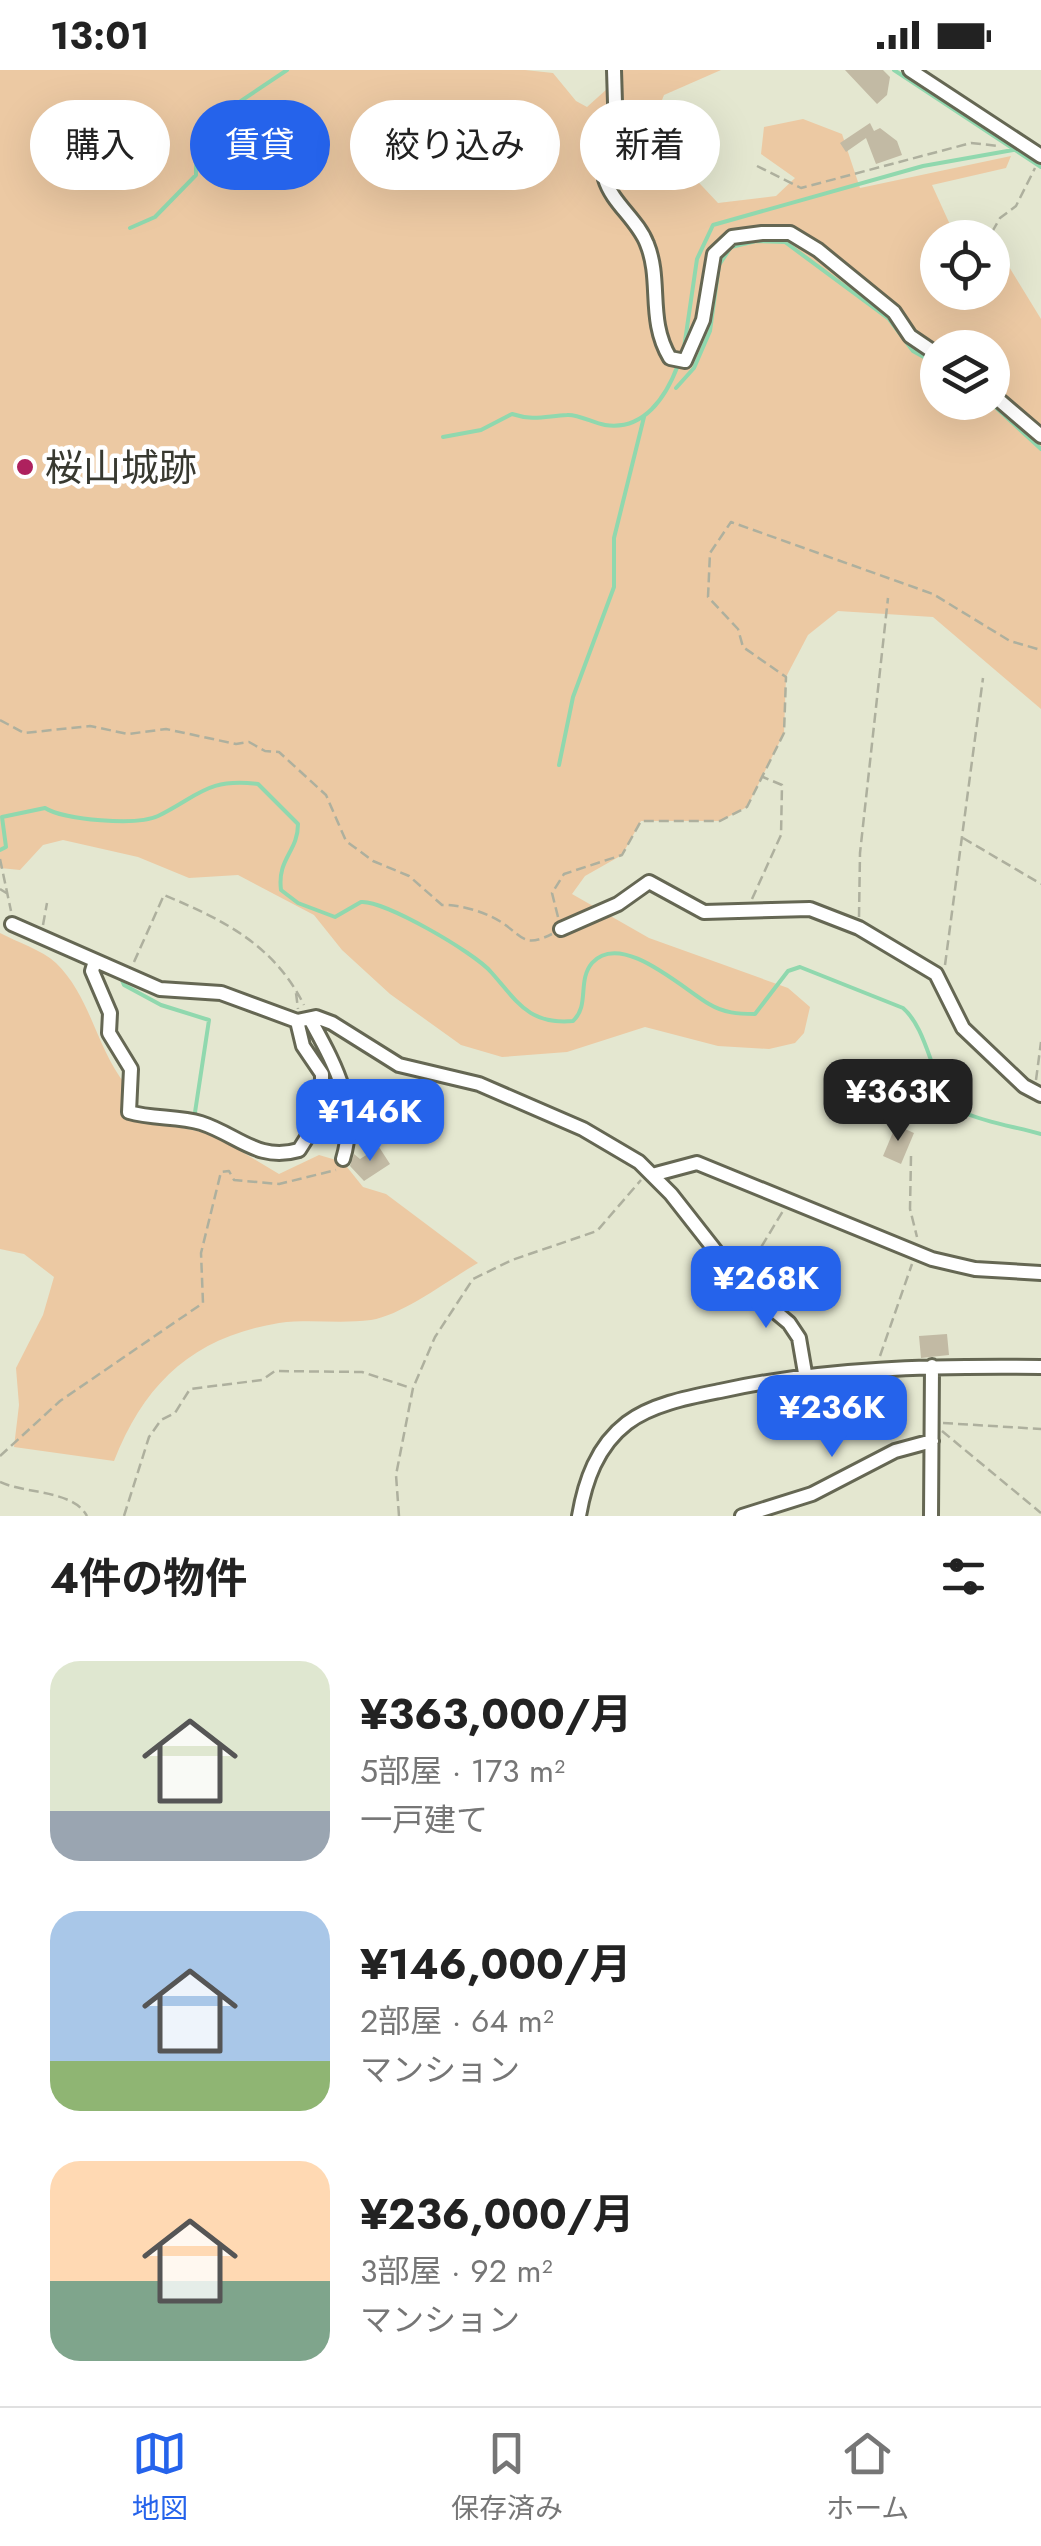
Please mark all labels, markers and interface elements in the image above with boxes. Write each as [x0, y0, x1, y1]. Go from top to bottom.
text: 13:01 [50, 8, 150, 63]
chip: 購入 [30, 100, 170, 190]
chip: 賃貸 [190, 100, 330, 190]
chip: 絞り込み [350, 100, 560, 190]
chip: 新着 [580, 100, 720, 190]
map controls [920, 220, 1010, 420]
button: locate [920, 220, 1010, 310]
button: layers [920, 330, 1010, 420]
place label: 桜山城跡 [45, 440, 197, 495]
marker: 桜山城跡 [14, 456, 36, 478]
pin: ¥363K [828, 1059, 968, 1144]
text: ¥363K [846, 1068, 950, 1114]
pin: ¥146K [300, 1079, 440, 1164]
text: ¥146K [318, 1088, 422, 1134]
pin: ¥268K [696, 1246, 836, 1331]
text: ¥268K [713, 1255, 819, 1301]
pin: ¥236K [762, 1375, 902, 1460]
text: ¥236K [779, 1384, 885, 1430]
text: 4件の物件 [50, 1548, 247, 1609]
icon: filters [936, 1549, 991, 1604]
text: ¥363,000/月 [360, 1684, 632, 1745]
icon: home [130, 1701, 250, 1821]
text: 5部屋 · 173 m² [360, 1748, 565, 1794]
text: 一戸建て [360, 1797, 488, 1843]
text: ¥146,000/月 [360, 1934, 631, 1995]
icon: home [130, 1951, 250, 2071]
text: 2部屋 · 64 m² [360, 1998, 554, 2044]
text: マンション [360, 2047, 520, 2093]
text: ¥236,000/月 [360, 2184, 634, 2245]
icon: home [130, 2201, 250, 2321]
text: 3部屋 · 92 m² [360, 2248, 553, 2294]
text: マンション [360, 2297, 520, 2343]
tab: 地図 [132, 2426, 188, 2529]
tab: 保存済み [451, 2426, 563, 2529]
tab: ホーム [826, 2426, 909, 2529]

